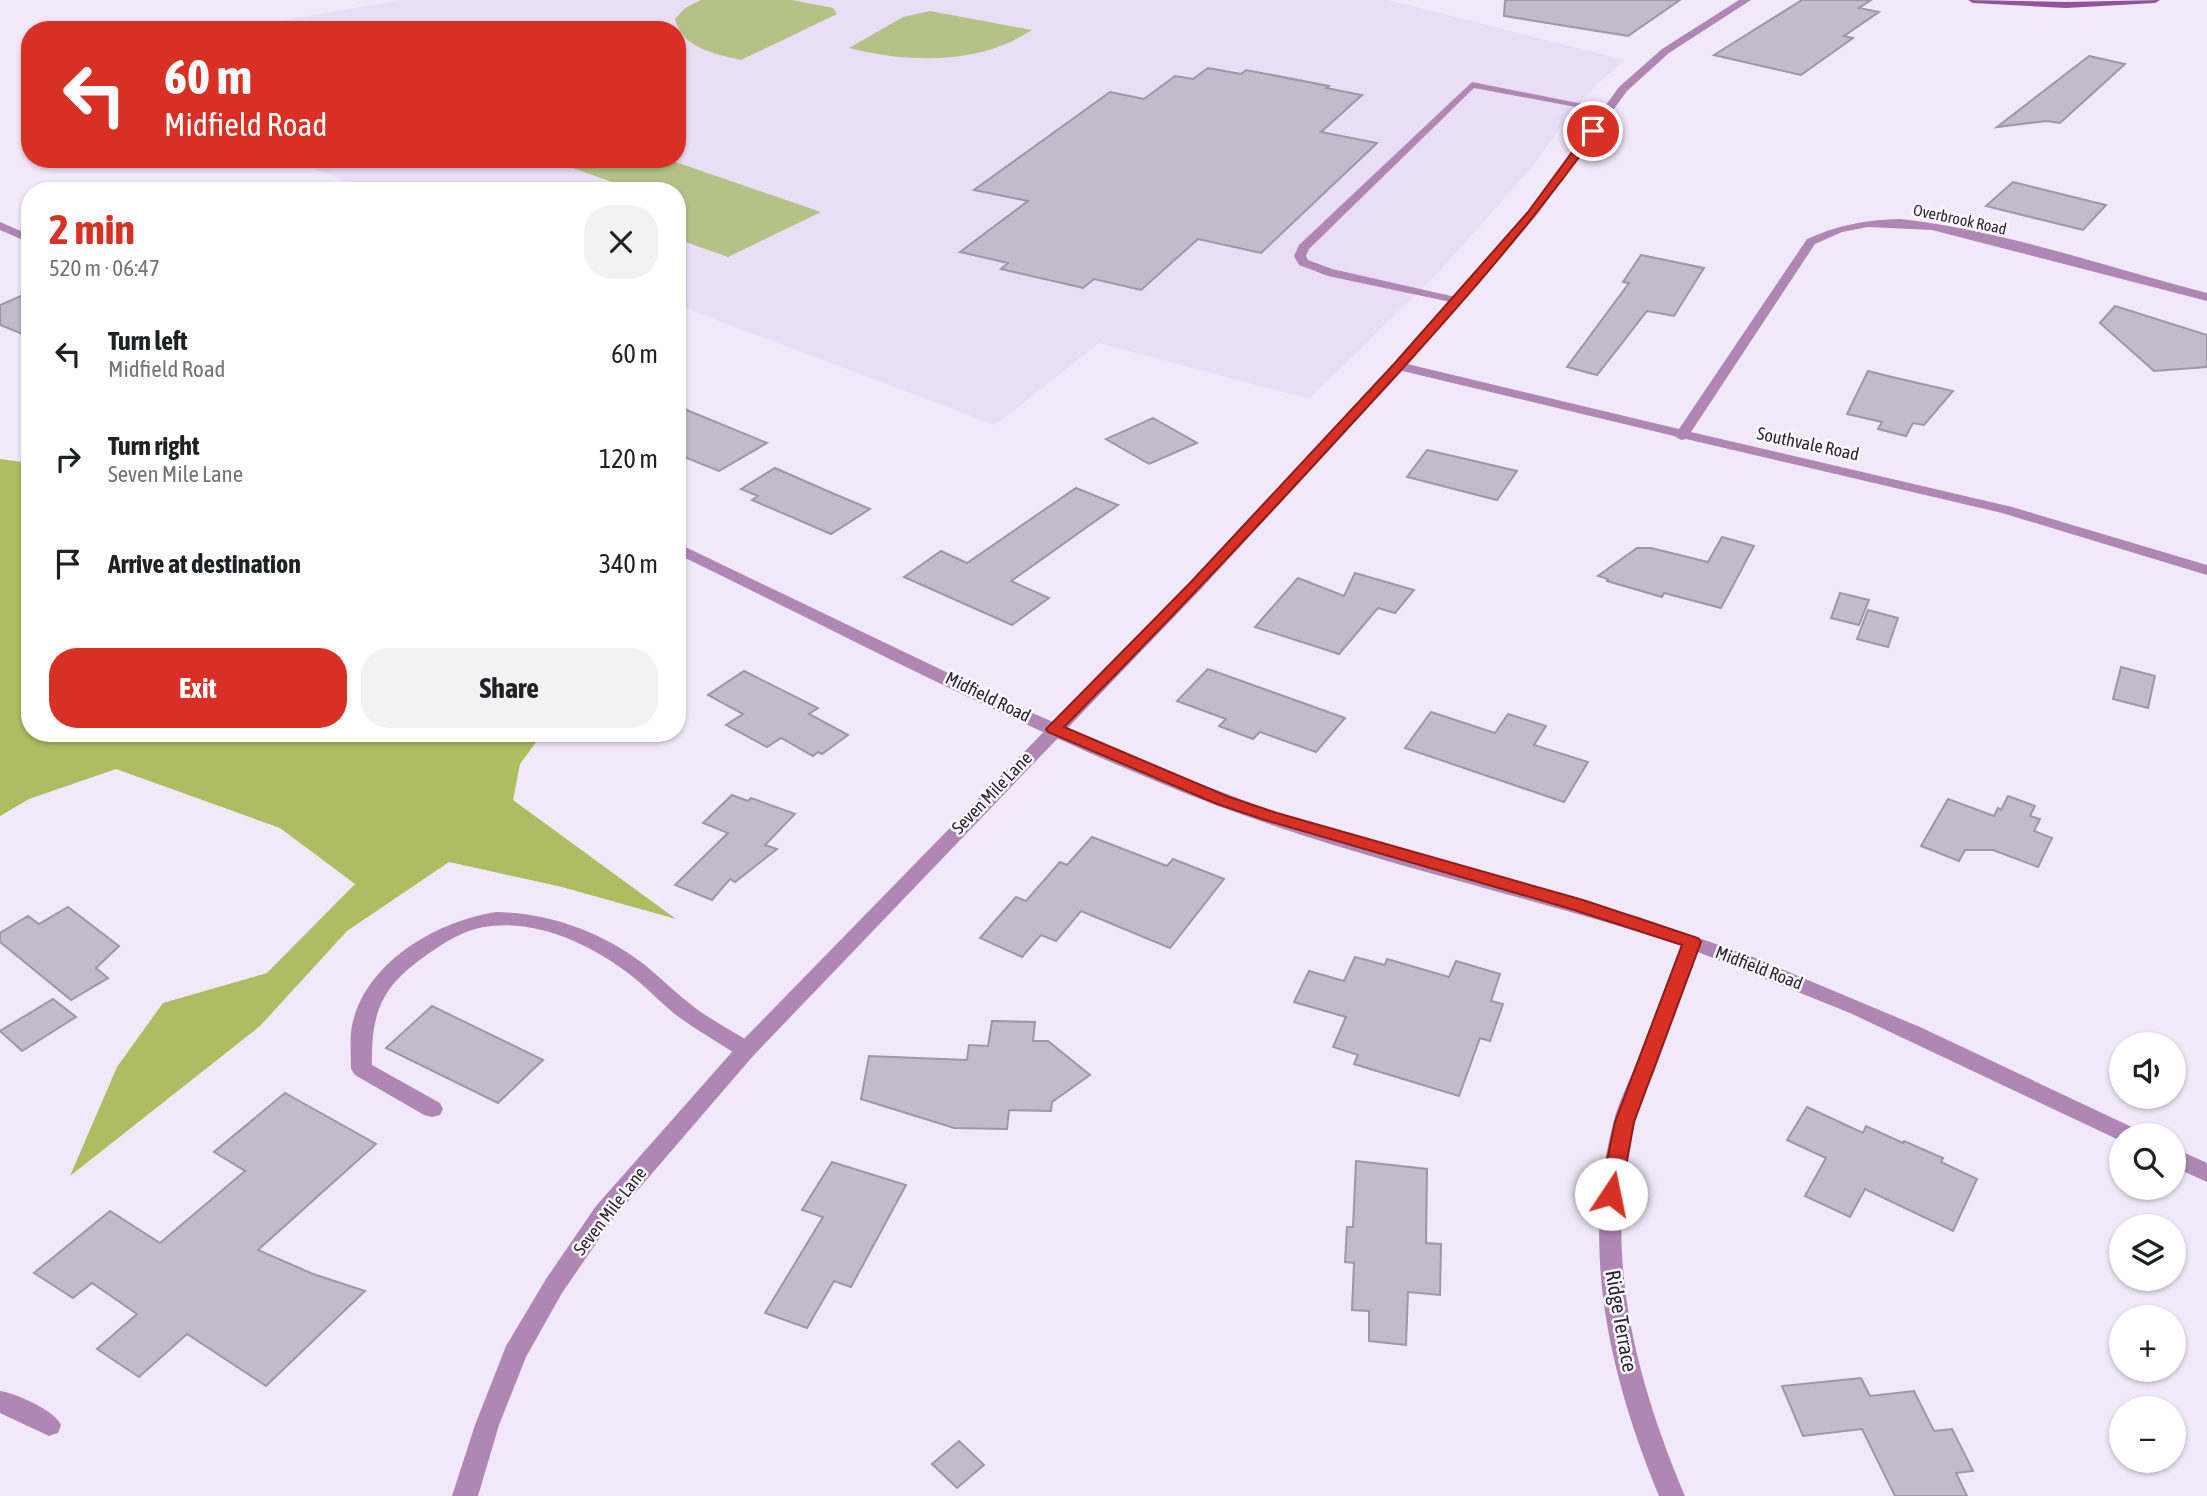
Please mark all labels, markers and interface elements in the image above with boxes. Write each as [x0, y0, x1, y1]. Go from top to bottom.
text: 60 m [164, 48, 252, 104]
icon: left [49, 49, 140, 140]
pin [1563, 101, 1623, 161]
text: Midfield Road [164, 106, 328, 143]
icon: arrive [1574, 112, 1612, 150]
street label: Overbrook Road [1912, 200, 2008, 238]
text: 2 min [49, 205, 135, 253]
button: close [584, 205, 658, 279]
text: 520 m · 06:47 [49, 255, 160, 281]
text: Turn left [108, 326, 188, 356]
icon: left [49, 335, 87, 373]
text: 60 m [611, 339, 658, 369]
text: Midfield Road [108, 356, 226, 382]
street label: Southvale Road [1755, 422, 1861, 465]
text: Turn right [108, 431, 199, 461]
icon: right [49, 440, 87, 478]
text: 120 m [599, 444, 658, 474]
text: Seven Mile Lane [108, 461, 243, 487]
icon: arrive [49, 545, 87, 583]
text: Arrive at destination [108, 549, 301, 579]
text: 340 m [599, 549, 658, 579]
button: Exit [49, 648, 347, 728]
button: Share [361, 648, 658, 728]
street label: Midfield Road [942, 667, 1034, 726]
street label: Seven Mile Lane [947, 747, 1036, 838]
street label: Midfield Road [1712, 941, 1806, 994]
map controls [2109, 1032, 2186, 1473]
button: sound [2109, 1032, 2186, 1109]
button: search [2109, 1123, 2186, 1200]
position arrow [1574, 1157, 1648, 1231]
street label: Seven Mile Lane [569, 1163, 650, 1259]
button: layers [2109, 1214, 2186, 1291]
street label: Ridge Terrace [1601, 1268, 1643, 1374]
button: + [2109, 1305, 2186, 1382]
button: − [2109, 1396, 2186, 1473]

